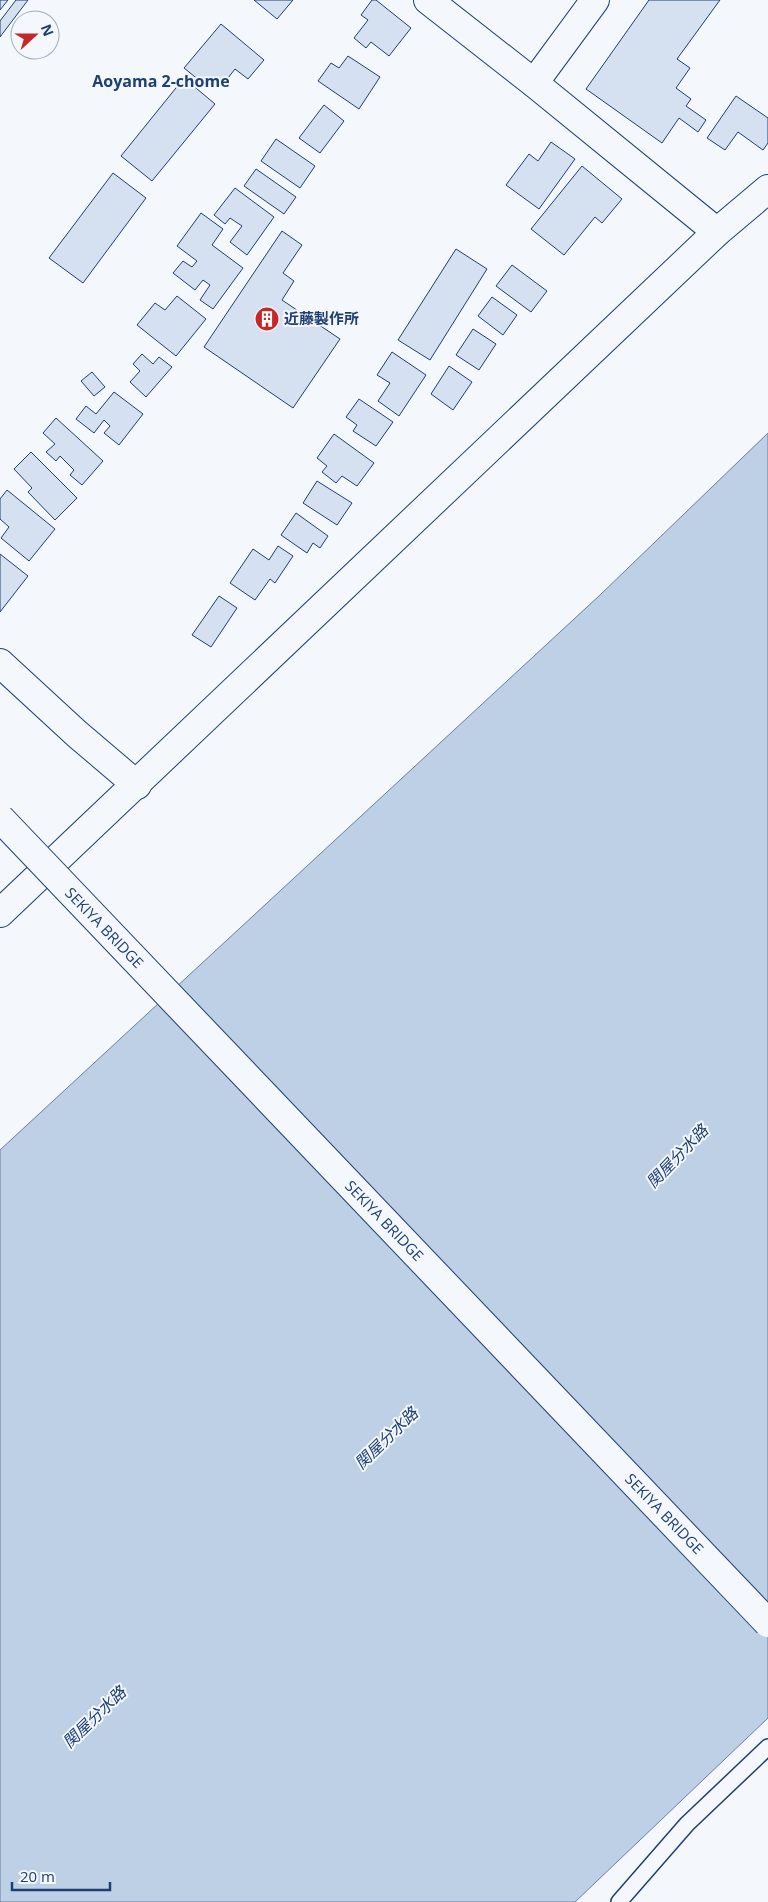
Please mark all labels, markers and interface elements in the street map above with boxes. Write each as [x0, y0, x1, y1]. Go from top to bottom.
north arrow [10, 10, 60, 60]
text: N [37, 21, 59, 39]
district label: Aoyama 2-chome [92, 70, 230, 92]
building icon: 近藤製作所 [254, 306, 280, 332]
place label: 近藤製作所 [284, 308, 359, 328]
street label: SEKIYA BRIDGE [61, 883, 148, 972]
water label: 関屋分水路 [641, 1118, 714, 1192]
street label: SEKIYA BRIDGE [341, 1176, 428, 1265]
water label: 関屋分水路 [350, 1401, 424, 1474]
street label: SEKIYA BRIDGE [621, 1469, 708, 1558]
water label: 関屋分水路 [58, 1680, 132, 1753]
scale bar [12, 1860, 110, 1892]
text: 20 m [20, 1866, 55, 1886]

